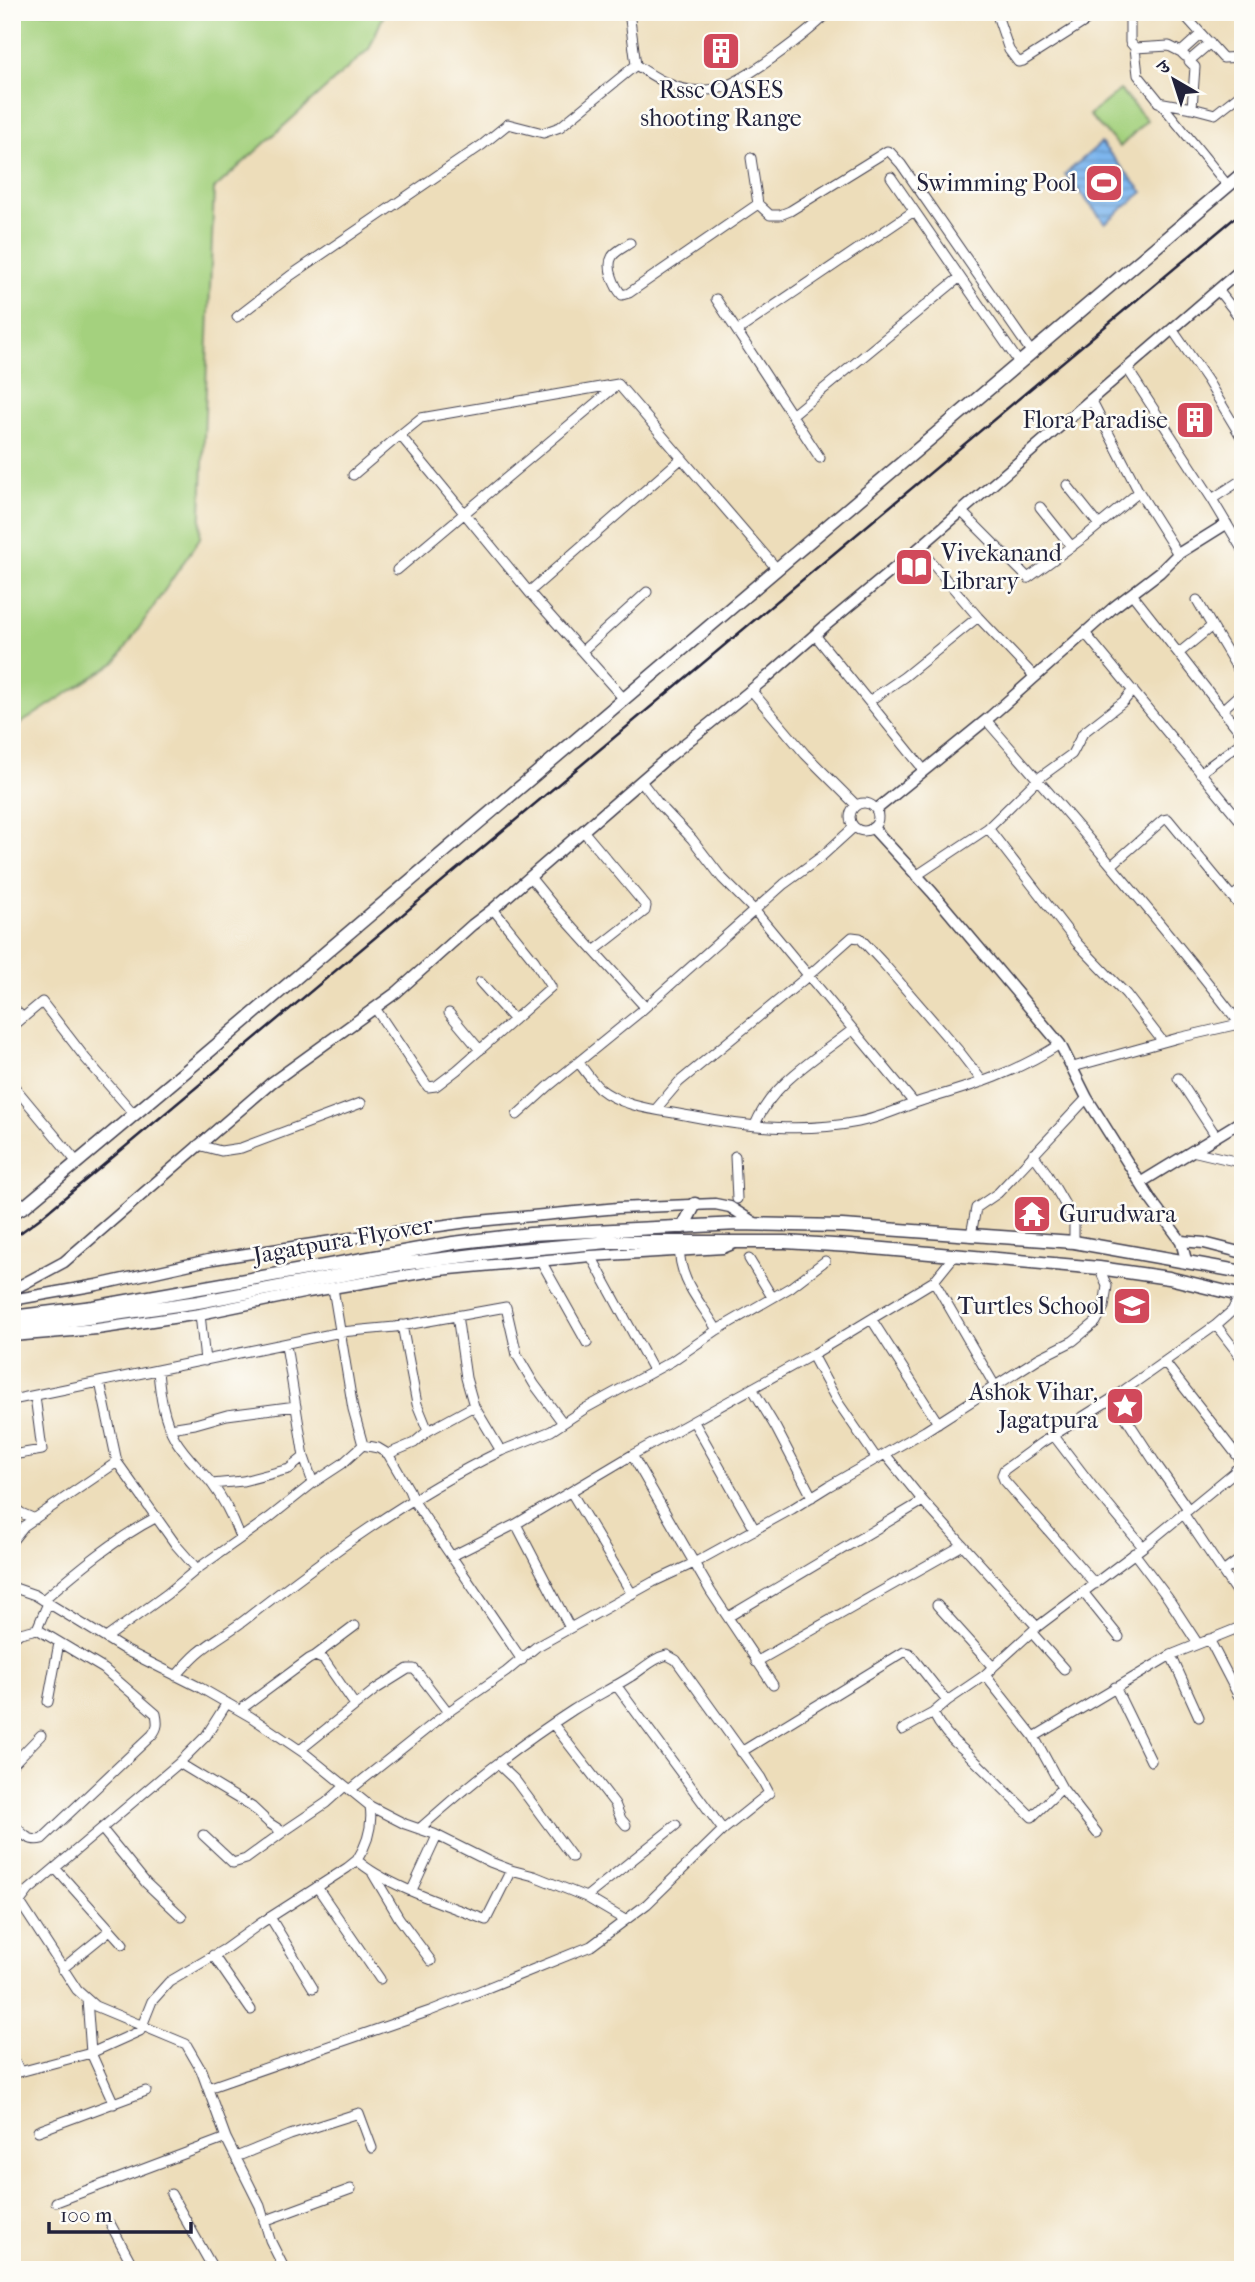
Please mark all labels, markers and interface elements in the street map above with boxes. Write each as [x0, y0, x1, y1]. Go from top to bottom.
building icon: Rssc OASES shooting Range [700, 30, 742, 72]
north arrow [1140, 46, 1210, 116]
text: उ [1152, 55, 1176, 80]
place label: Rssc OASES shooting Range [640, 76, 802, 132]
sports icon: Swimming Pool [1083, 162, 1125, 204]
place label: Swimming Pool [916, 169, 1077, 197]
building icon: Flora Paradise [1174, 399, 1216, 441]
place label: Flora Paradise [1022, 406, 1168, 434]
place label: Vivekanand Library [940, 539, 1063, 595]
library icon: Vivekanand Library [893, 546, 935, 588]
temple icon: Gurudwara [1011, 1193, 1053, 1235]
place label: Gurudwara [1059, 1200, 1177, 1228]
street label: Jagatpura Flyover [249, 1210, 436, 1270]
school or university icon: Turtles School [1111, 1285, 1153, 1327]
place label: Turtles School [958, 1292, 1105, 1320]
place label: Ashok Vihar, Jagatpura [968, 1378, 1099, 1434]
place icon: Ashok Vihar, Jagatpura [1104, 1385, 1146, 1427]
scale bar [49, 2191, 191, 2235]
text: 100 m [60, 2203, 113, 2227]

